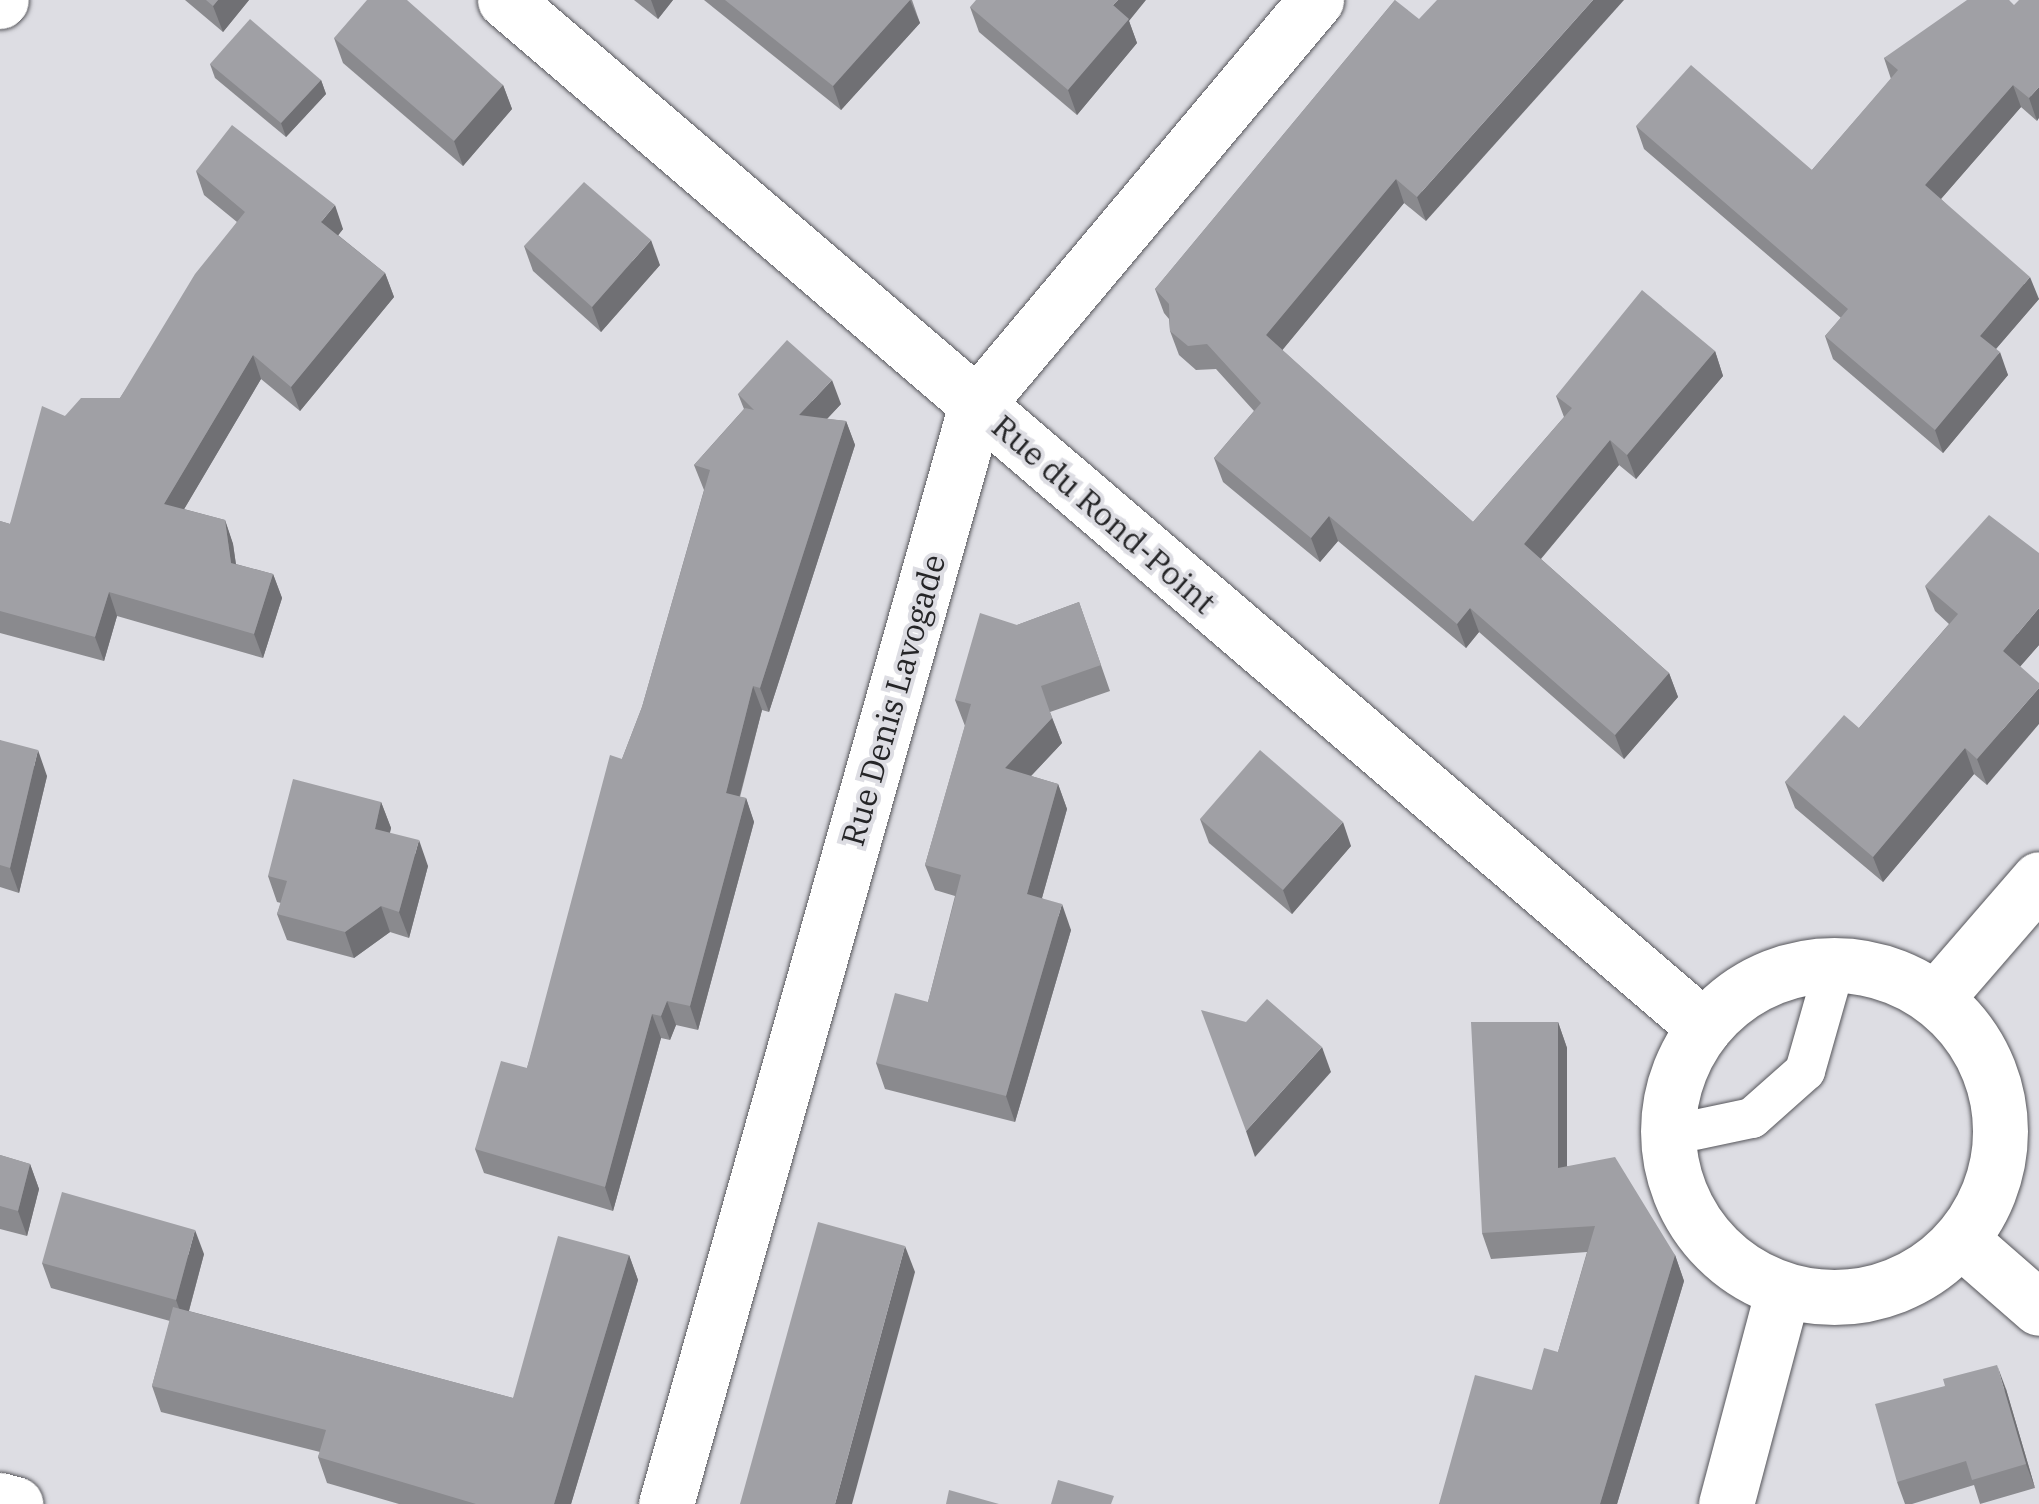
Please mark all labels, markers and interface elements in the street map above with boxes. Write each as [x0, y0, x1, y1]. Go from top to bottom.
street label: Rue du Rond-Point [985, 407, 1223, 621]
street label: Rue Denis Lavogade [833, 550, 953, 850]

